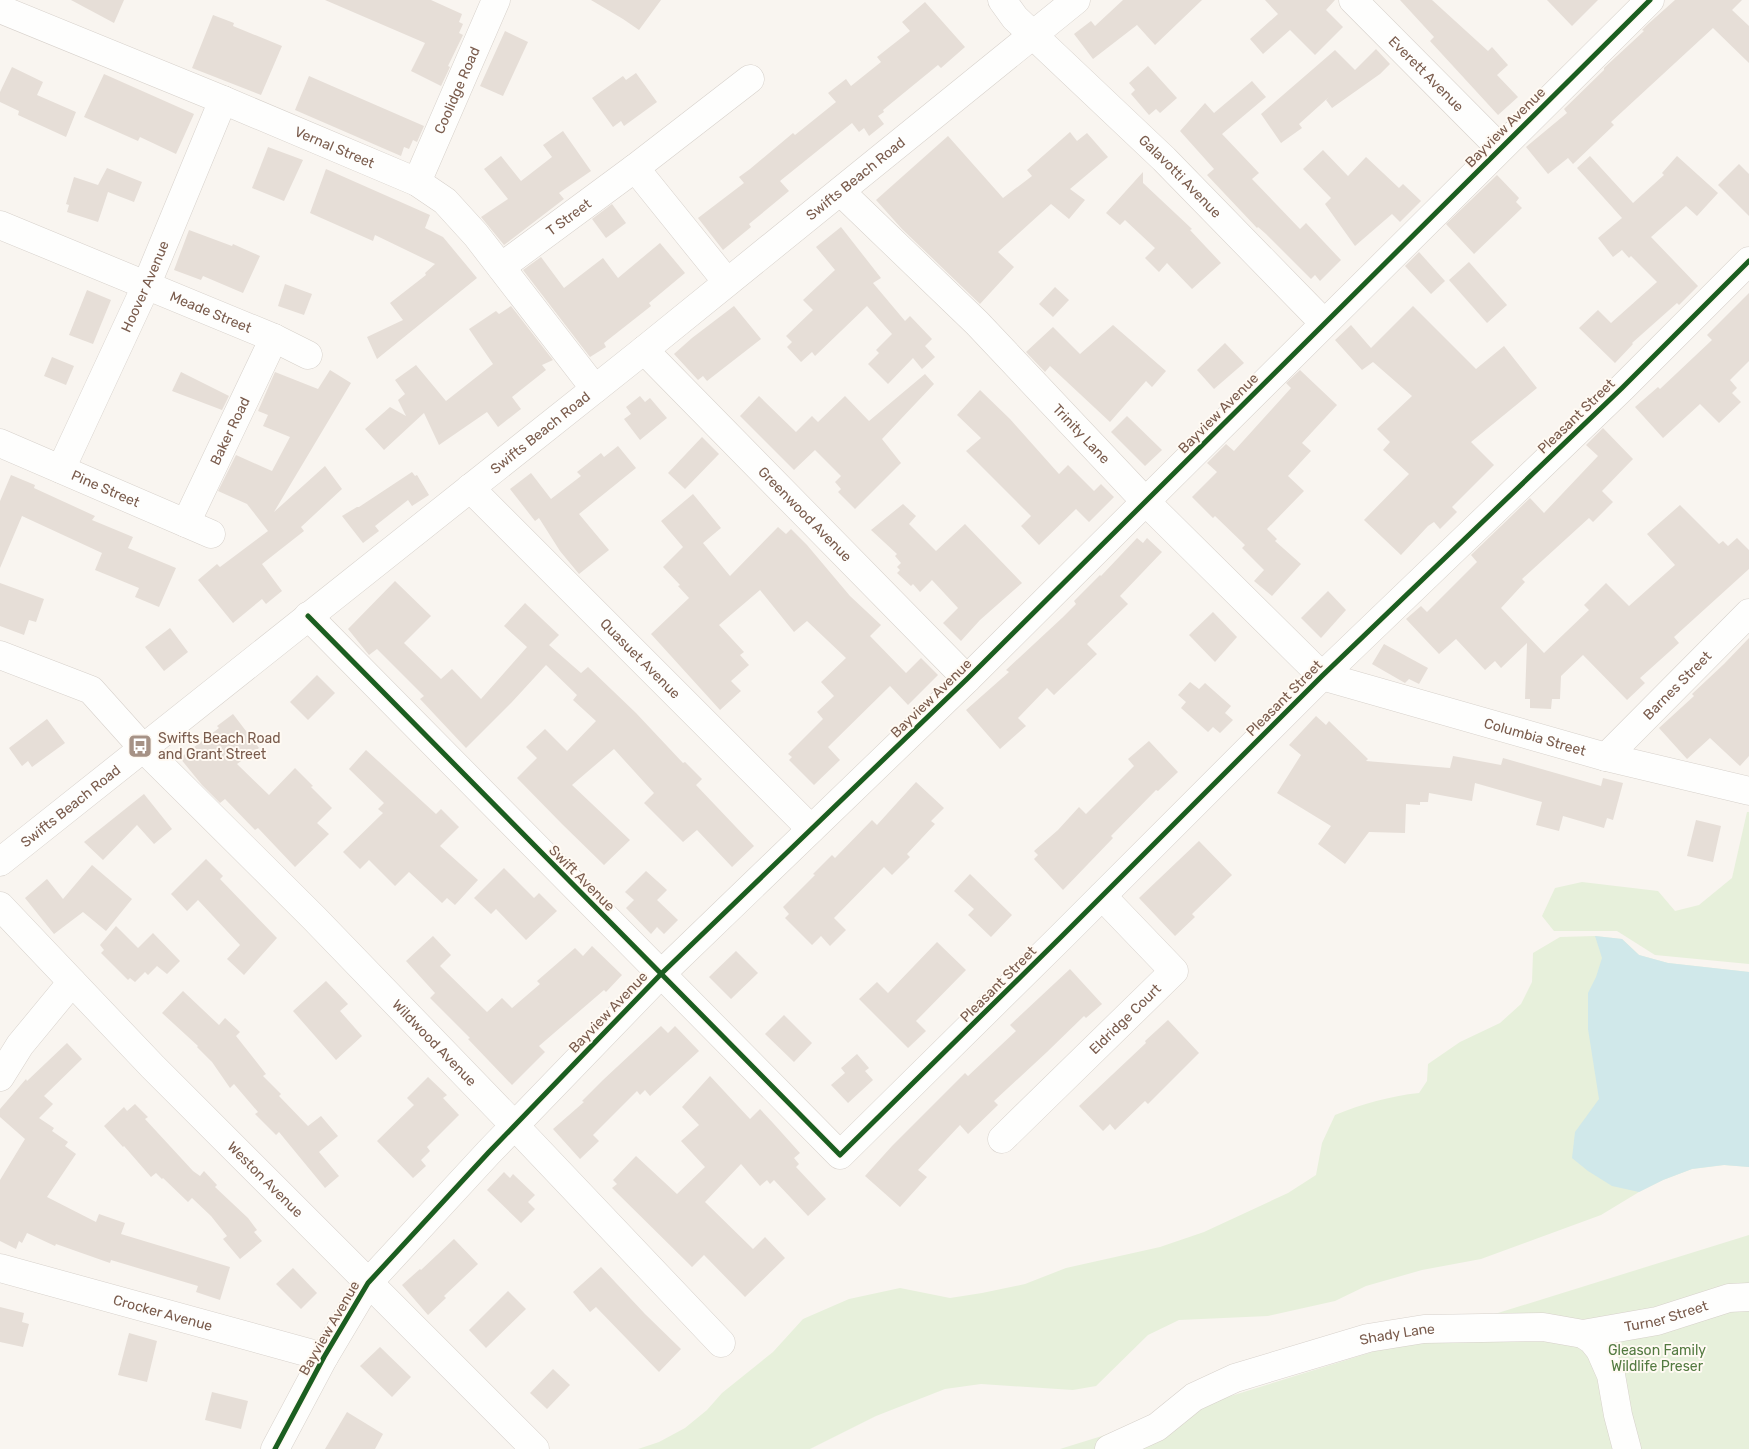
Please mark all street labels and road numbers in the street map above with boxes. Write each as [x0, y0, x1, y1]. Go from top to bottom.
street label: Everett Avenue [1385, 33, 1467, 116]
street label: Coolidge Road [431, 44, 484, 137]
street label: Bayview Avenue [1462, 84, 1549, 171]
street label: Vernal Street [292, 123, 377, 172]
street label: Galavotti Avenue [1135, 132, 1225, 222]
street label: Swifts Beach Road [803, 134, 909, 224]
street label: T Street [543, 195, 595, 240]
street label: Hoover Avenue [118, 238, 173, 335]
street label: Meade Street [167, 288, 254, 337]
street label: Bayview Avenue [1175, 370, 1262, 457]
street label: Pleasant Street [1534, 375, 1619, 457]
street label: Swifts Beach Road [487, 388, 594, 478]
street label: Baker Road [207, 394, 254, 468]
street label: Trinity Lane [1049, 401, 1113, 468]
street label: Greenwood Avenue [754, 463, 855, 566]
street label: Pine Street [69, 467, 143, 511]
street label: Quasuet Avenue [596, 615, 684, 703]
street label: Barnes Street [1640, 647, 1716, 724]
street label: Bayview Avenue [887, 655, 976, 741]
street label: Pleasant Street [1243, 656, 1326, 740]
street label: Columbia Street [1482, 715, 1588, 760]
street label: Swifts Beach Road [17, 762, 124, 851]
street label: Swift Avenue [545, 842, 618, 915]
street label: Pleasant Street [957, 942, 1040, 1026]
street label: Bayview Avenue [565, 968, 652, 1057]
street label: Eldridge Court [1086, 980, 1165, 1058]
street label: Wildwood Avenue [388, 996, 480, 1090]
street label: Weston Avenue [224, 1138, 306, 1221]
street label: Bayview Avenue [295, 1278, 363, 1379]
street label: Crocker Avenue [111, 1292, 214, 1335]
street label: Turner Street [1623, 1297, 1711, 1336]
street label: Shady Lane [1358, 1321, 1435, 1349]

